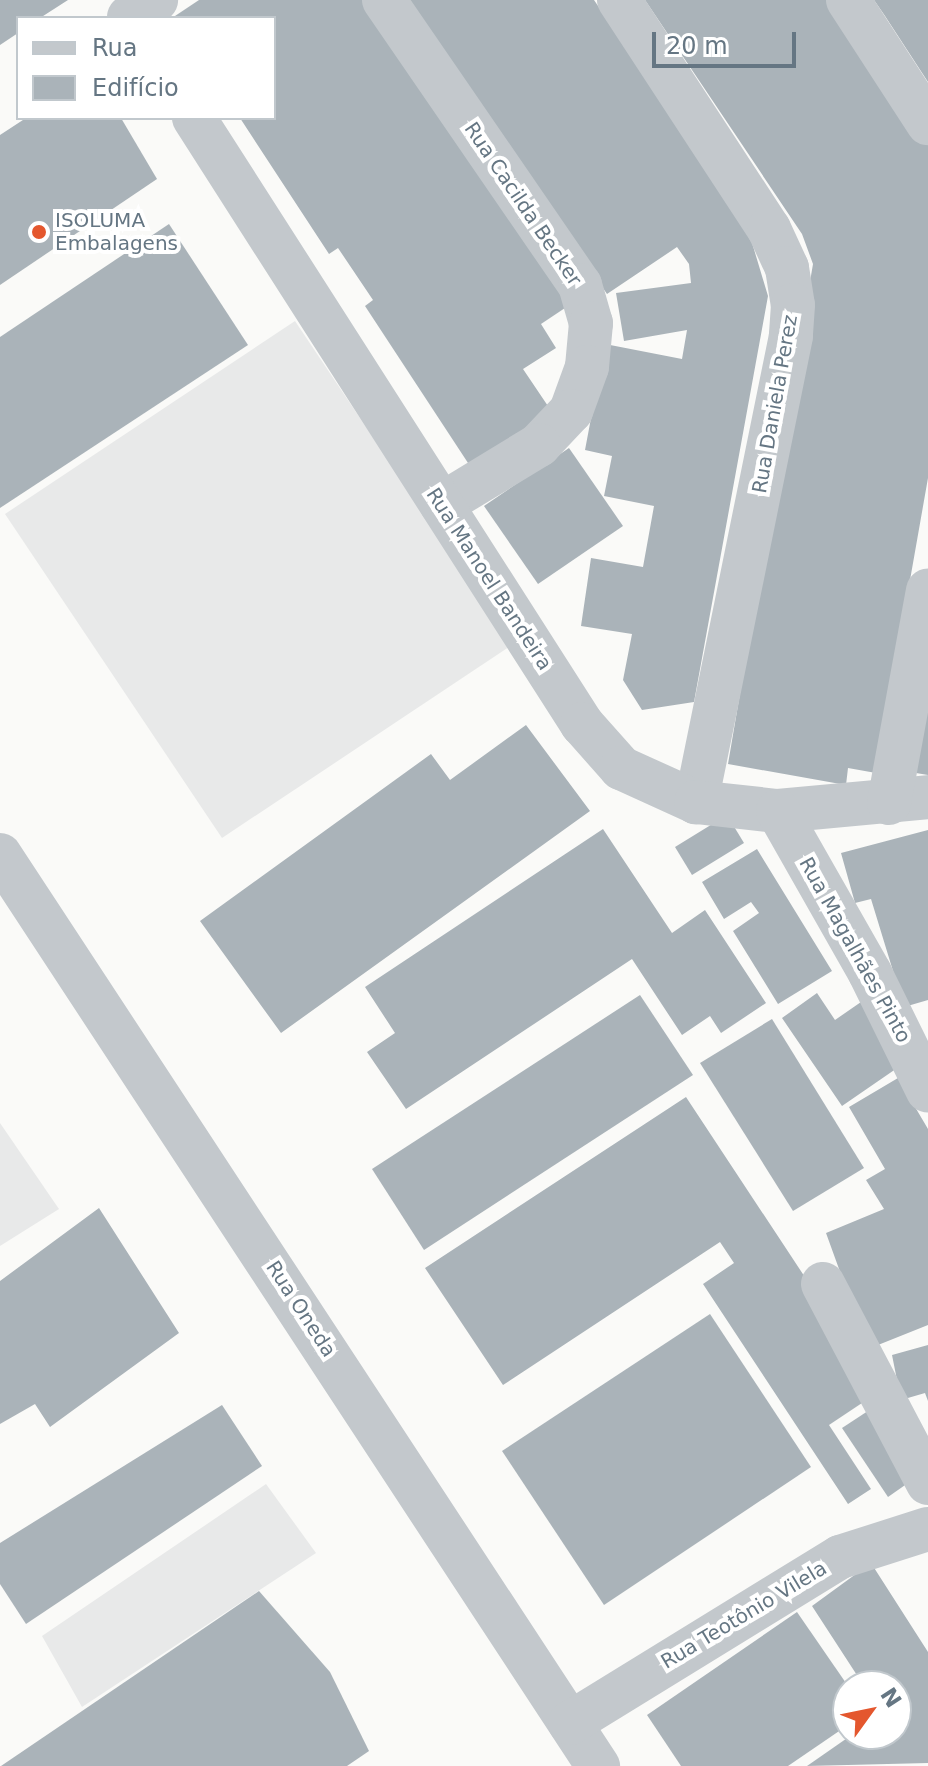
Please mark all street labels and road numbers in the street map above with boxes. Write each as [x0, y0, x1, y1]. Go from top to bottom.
street label: Rua Cacilda Becker [459, 118, 587, 290]
street label: Rua Daniela Perez [747, 313, 803, 495]
street label: Rua Manoel Bandeira [421, 483, 557, 675]
street label: Rua Magalhães Pinto [794, 853, 916, 1047]
street label: Rua Oneda [261, 1256, 341, 1362]
street label: Rua Teotônio Vilela [657, 1556, 831, 1674]

